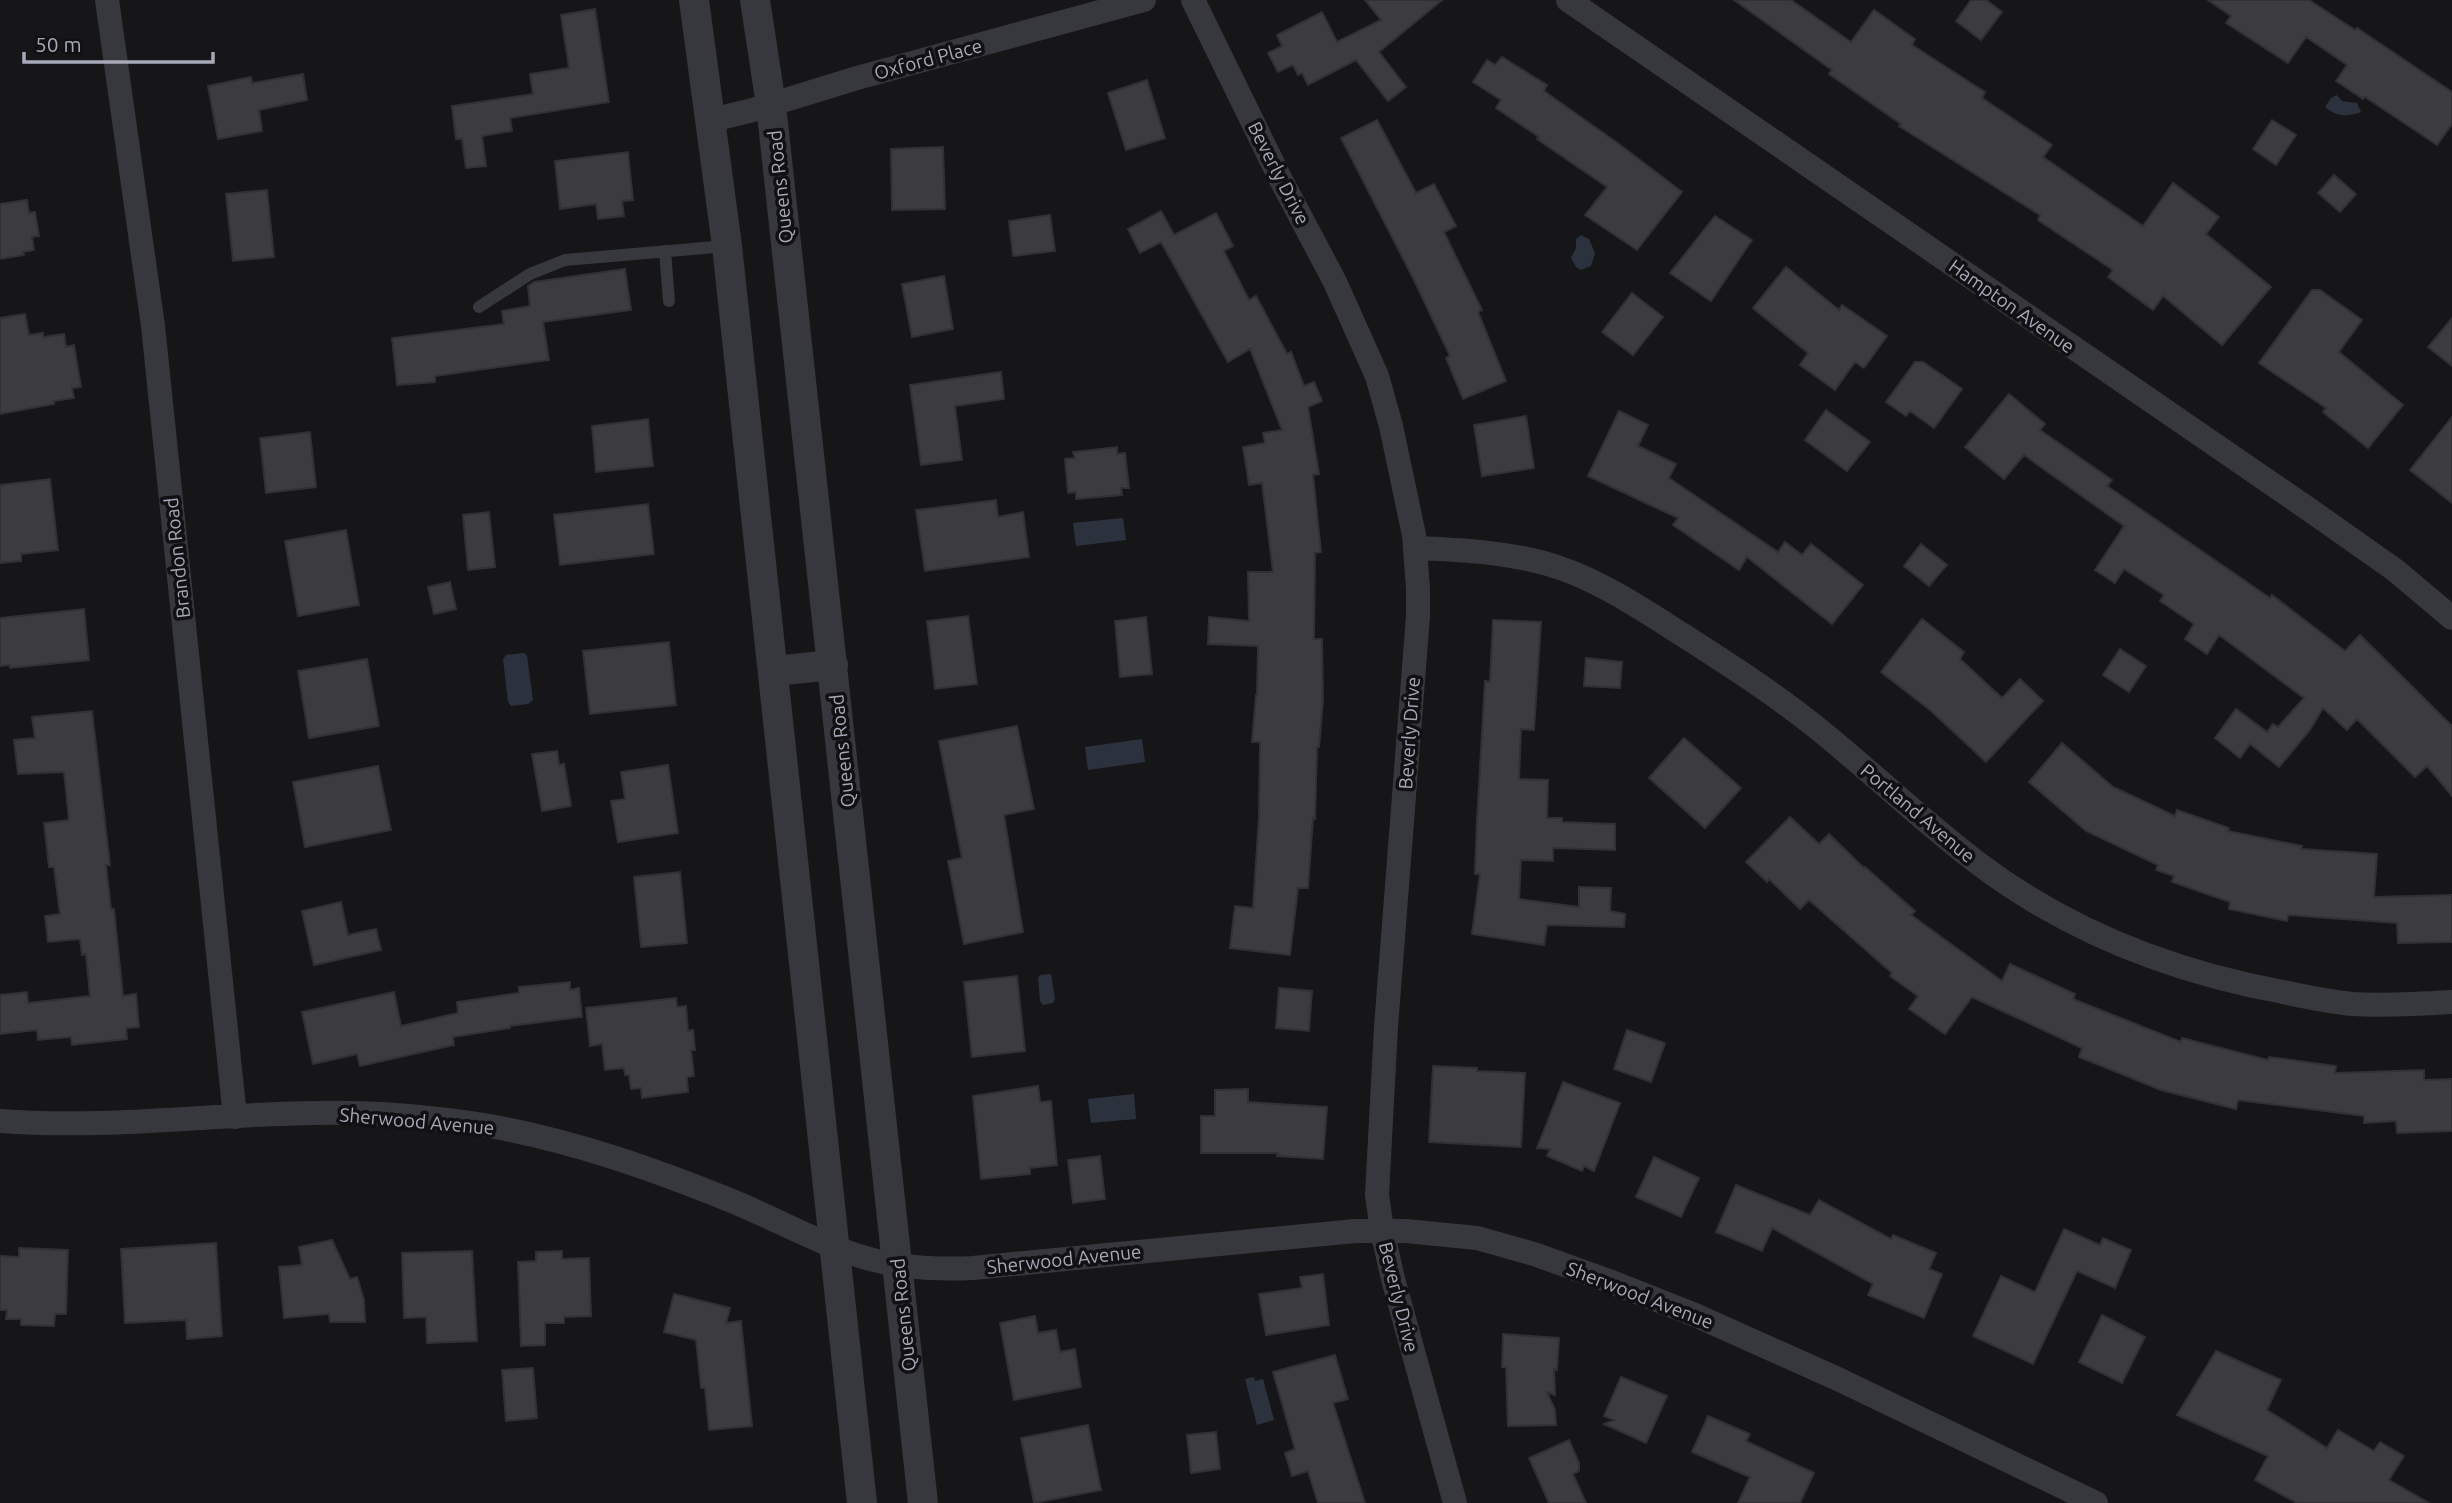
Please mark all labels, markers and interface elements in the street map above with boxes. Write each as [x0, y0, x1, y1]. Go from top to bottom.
scale bar [24, 21, 214, 65]
text: 50 m [35, 32, 82, 56]
street label: Oxford Place [872, 34, 984, 84]
street label: Beverly Drive [1244, 118, 1314, 228]
street label: Queens Road [763, 129, 797, 245]
street label: Hampton Avenue [1945, 254, 2079, 358]
street label: Brandon Road [160, 497, 194, 619]
street label: Beverly Drive [1394, 676, 1424, 790]
street label: Queens Road [825, 693, 859, 809]
street label: Portland Avenue [1857, 759, 1979, 867]
street label: Sherwood Avenue [339, 1103, 495, 1139]
street label: Sherwood Avenue [986, 1240, 1142, 1278]
street label: Beverly Drive [1375, 1240, 1423, 1354]
street label: Queens Road [886, 1257, 920, 1373]
street label: Sherwood Avenue [1564, 1257, 1716, 1333]

